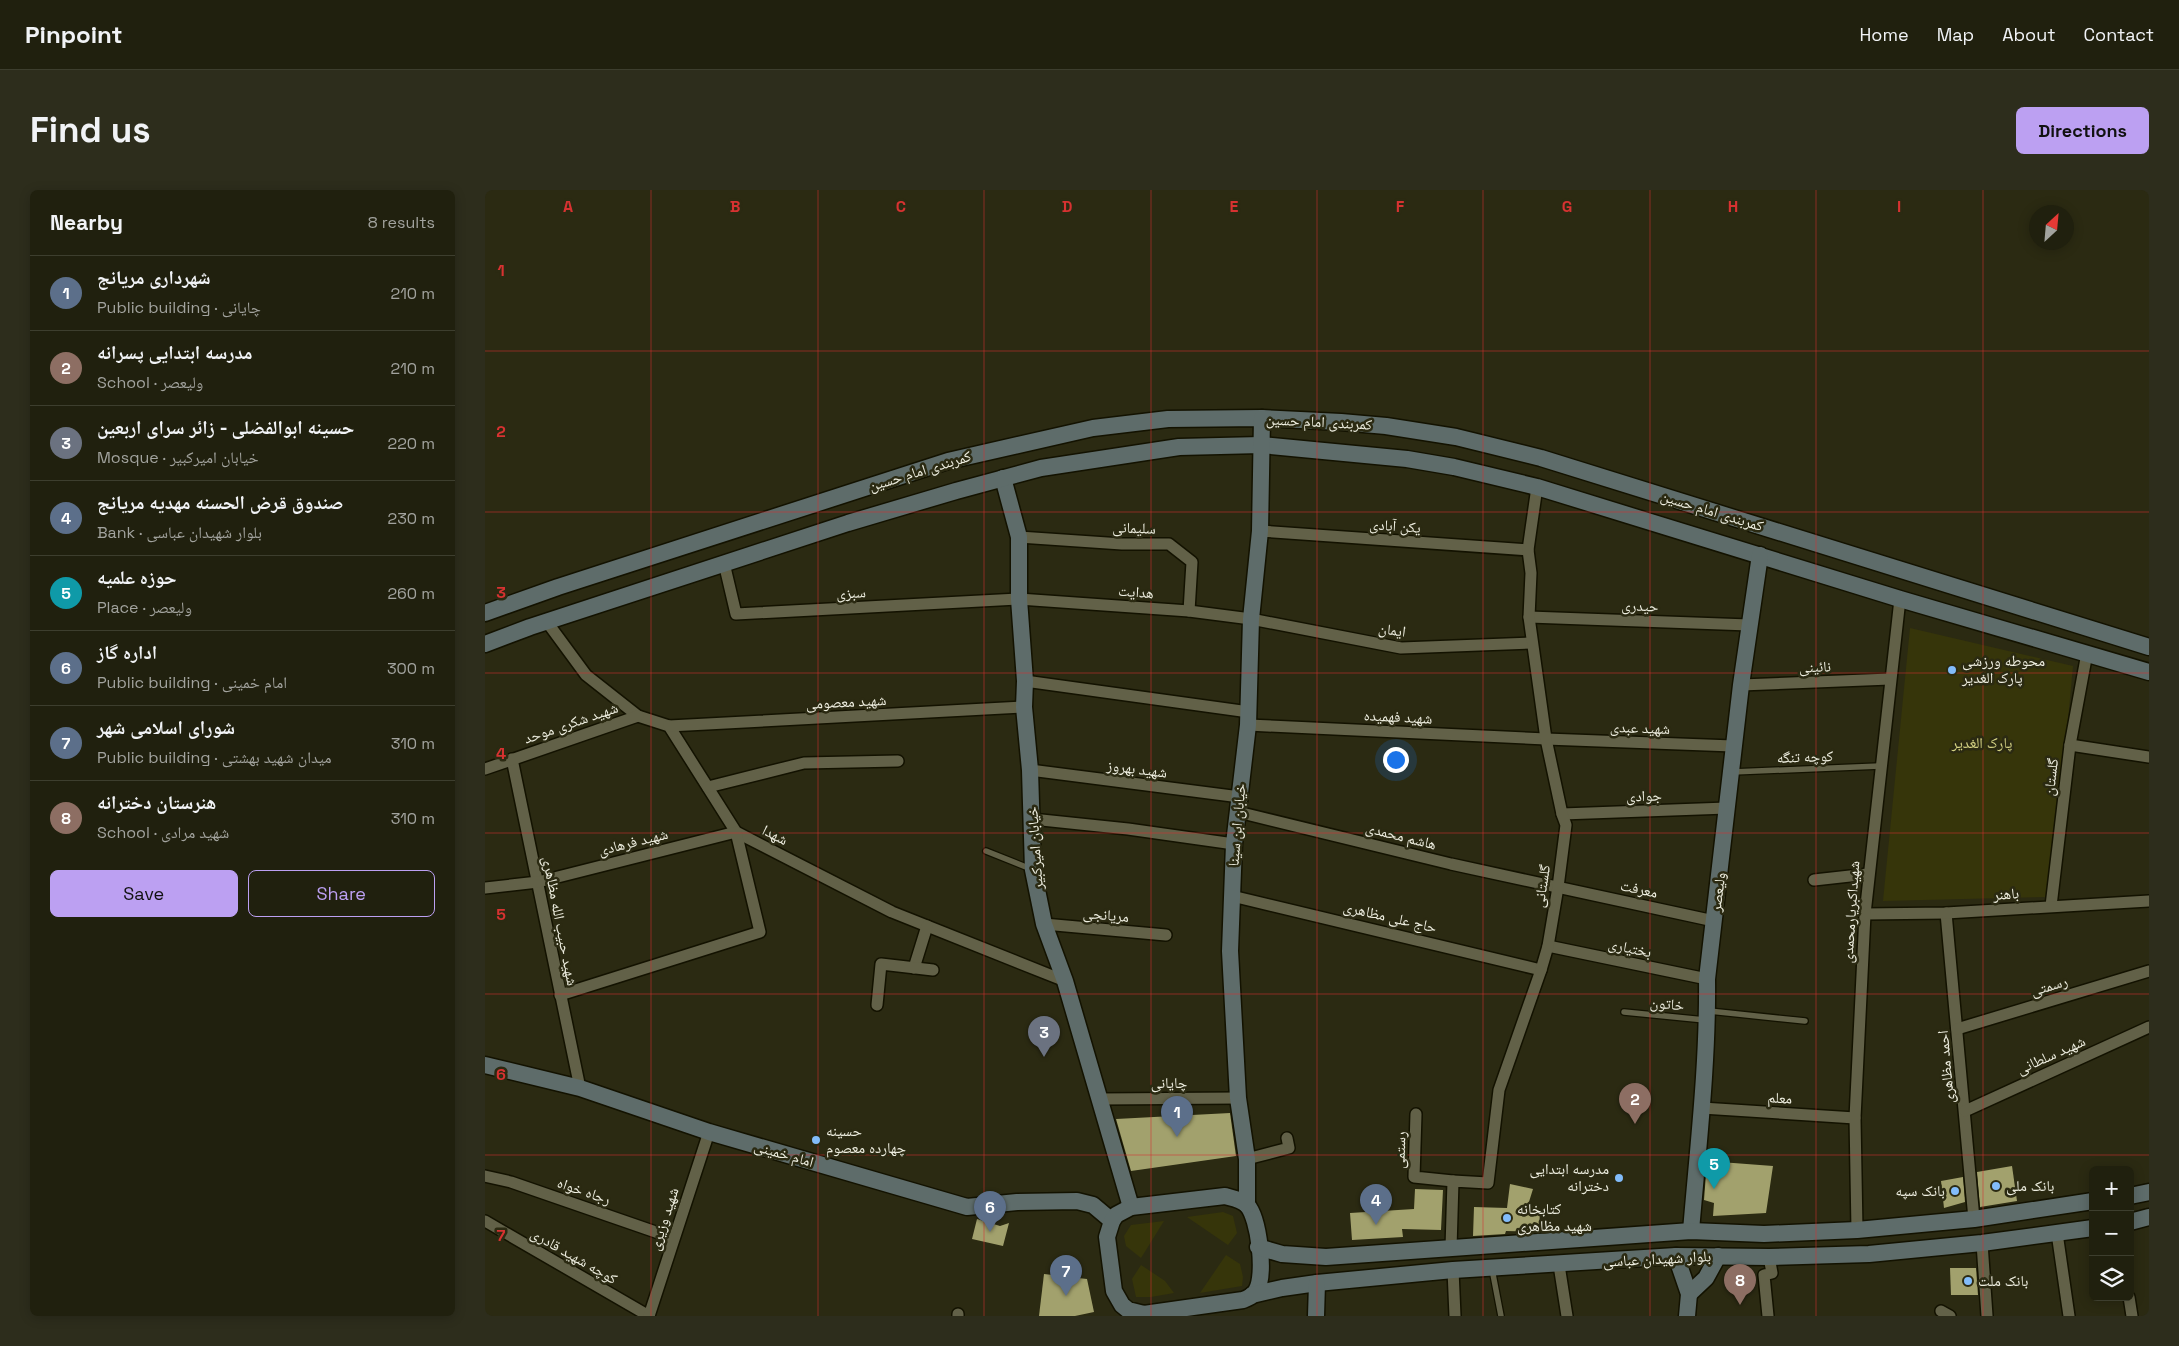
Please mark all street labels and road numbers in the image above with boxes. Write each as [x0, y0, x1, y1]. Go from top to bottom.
street label: کمربندی امام حسین [1265, 409, 1373, 435]
street label: کمربندی امام حسین [866, 446, 974, 496]
street label: کمربندی امام حسین [1658, 486, 1766, 536]
street label: یکن آبادی [1369, 514, 1422, 538]
street label: سلیمانی [1112, 517, 1156, 539]
street label: هدایت [1118, 581, 1155, 602]
street label: سبزی [836, 582, 866, 604]
street label: حیدری [1621, 595, 1659, 617]
street label: ایمان [1377, 618, 1407, 642]
street label: نائینی [1799, 656, 1831, 678]
street label: شهید معصومی [805, 690, 887, 714]
street label: شهید شکری موحد [521, 697, 621, 748]
street label: شهید فهمیده [1363, 705, 1433, 728]
street label: شهید عبدی [1610, 717, 1671, 739]
street label: کوچه تنگه [1776, 746, 1834, 767]
street label: شهید بهروز [1105, 755, 1168, 782]
street label: گلستان [2039, 757, 2063, 797]
street label: خیابان ابن سینا [1223, 782, 1251, 867]
street label: جوادی [1626, 785, 1663, 807]
street label: خیابان امیرکبیر [1022, 805, 1048, 891]
street label: هاشم محمدی [1363, 818, 1439, 854]
street label: شهدا [759, 820, 791, 849]
street label: شهید فرهادی [596, 824, 670, 860]
street label: شهید حبیب الله مظاهری [538, 855, 582, 988]
street label: شهیداکبریارمحمدی [1837, 860, 1865, 964]
street label: گلستانی [1529, 863, 1555, 909]
street label: ولیعصر [1706, 871, 1729, 914]
street label: معرفت [1619, 875, 1660, 902]
street label: باهنر [1991, 883, 2020, 904]
street label: حاج علی مظاهری [1341, 897, 1439, 938]
street label: مریانجی [1082, 903, 1130, 927]
street label: بختیاری [1607, 934, 1653, 962]
street label: رسمتی [2028, 971, 2070, 1001]
street label: خاتون [1649, 993, 1685, 1015]
street label: احمد مظاهری [1933, 1030, 1959, 1104]
street label: شهید سلطانی [2014, 1031, 2089, 1079]
street label: چایانی [1151, 1073, 1188, 1093]
street label: معلم [1767, 1087, 1793, 1109]
street label: رستمی [1389, 1131, 1411, 1169]
street label: امام خمینی [752, 1136, 816, 1172]
street label: رجاه خواه [555, 1173, 614, 1209]
street label: شهید وزیری [644, 1185, 684, 1253]
street label: کوچه شهید قادری [527, 1223, 621, 1289]
street label: بلوار شهیدان عباسی [1602, 1246, 1712, 1272]

